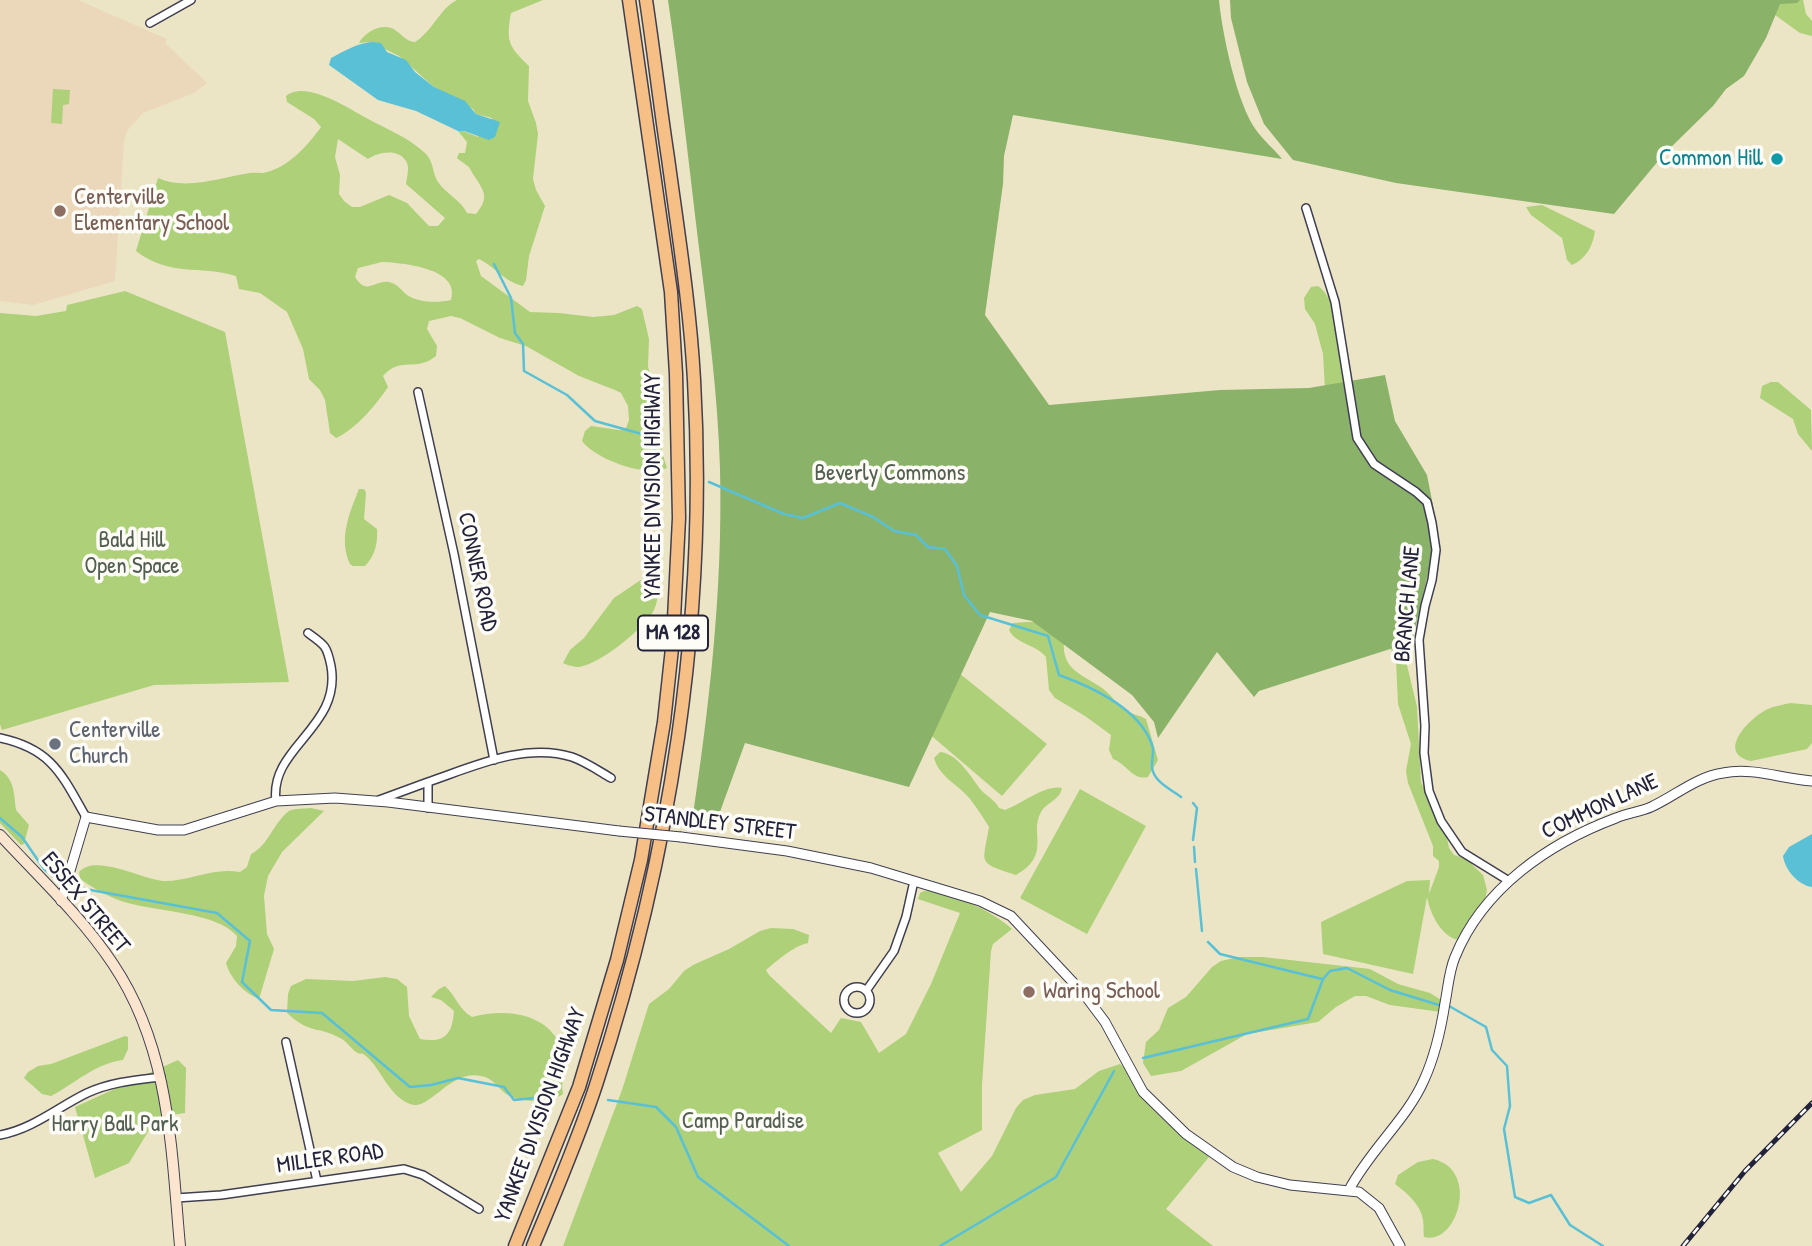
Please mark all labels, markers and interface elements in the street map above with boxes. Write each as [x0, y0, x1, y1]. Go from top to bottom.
place label: Common Hill [1659, 145, 1763, 173]
marker: Common Hill [1769, 151, 1785, 167]
place label: Centerville Elementary School [74, 184, 229, 238]
marker: Centerville Elementary School [52, 203, 68, 219]
street label: YANKEE DIVISION HIGHWAY [640, 373, 668, 599]
park label: Beverly Commons [815, 460, 965, 488]
street label: CONNER ROAD [451, 510, 503, 634]
park label: Bald Hill Open Space [85, 527, 179, 581]
street label: BRANCH LANE [1389, 545, 1427, 663]
road number: MA 128 [638, 616, 708, 650]
place label: Centerville Church [69, 717, 160, 771]
marker: Centerville Church [47, 736, 63, 752]
street label: COMMON LANE [1537, 768, 1663, 846]
street label: STANDLEY STREET [643, 801, 797, 847]
street label: ESSEX STREET [35, 847, 135, 959]
place label: Waring School [1043, 978, 1160, 1006]
marker: Waring School [1021, 984, 1037, 1000]
street label: YANKEE DIVISION HIGHWAY [489, 1004, 593, 1226]
park label: Camp Paradise [682, 1108, 804, 1136]
park label: Harry Ball Park [52, 1111, 178, 1139]
street label: MILLER ROAD [275, 1138, 385, 1180]

